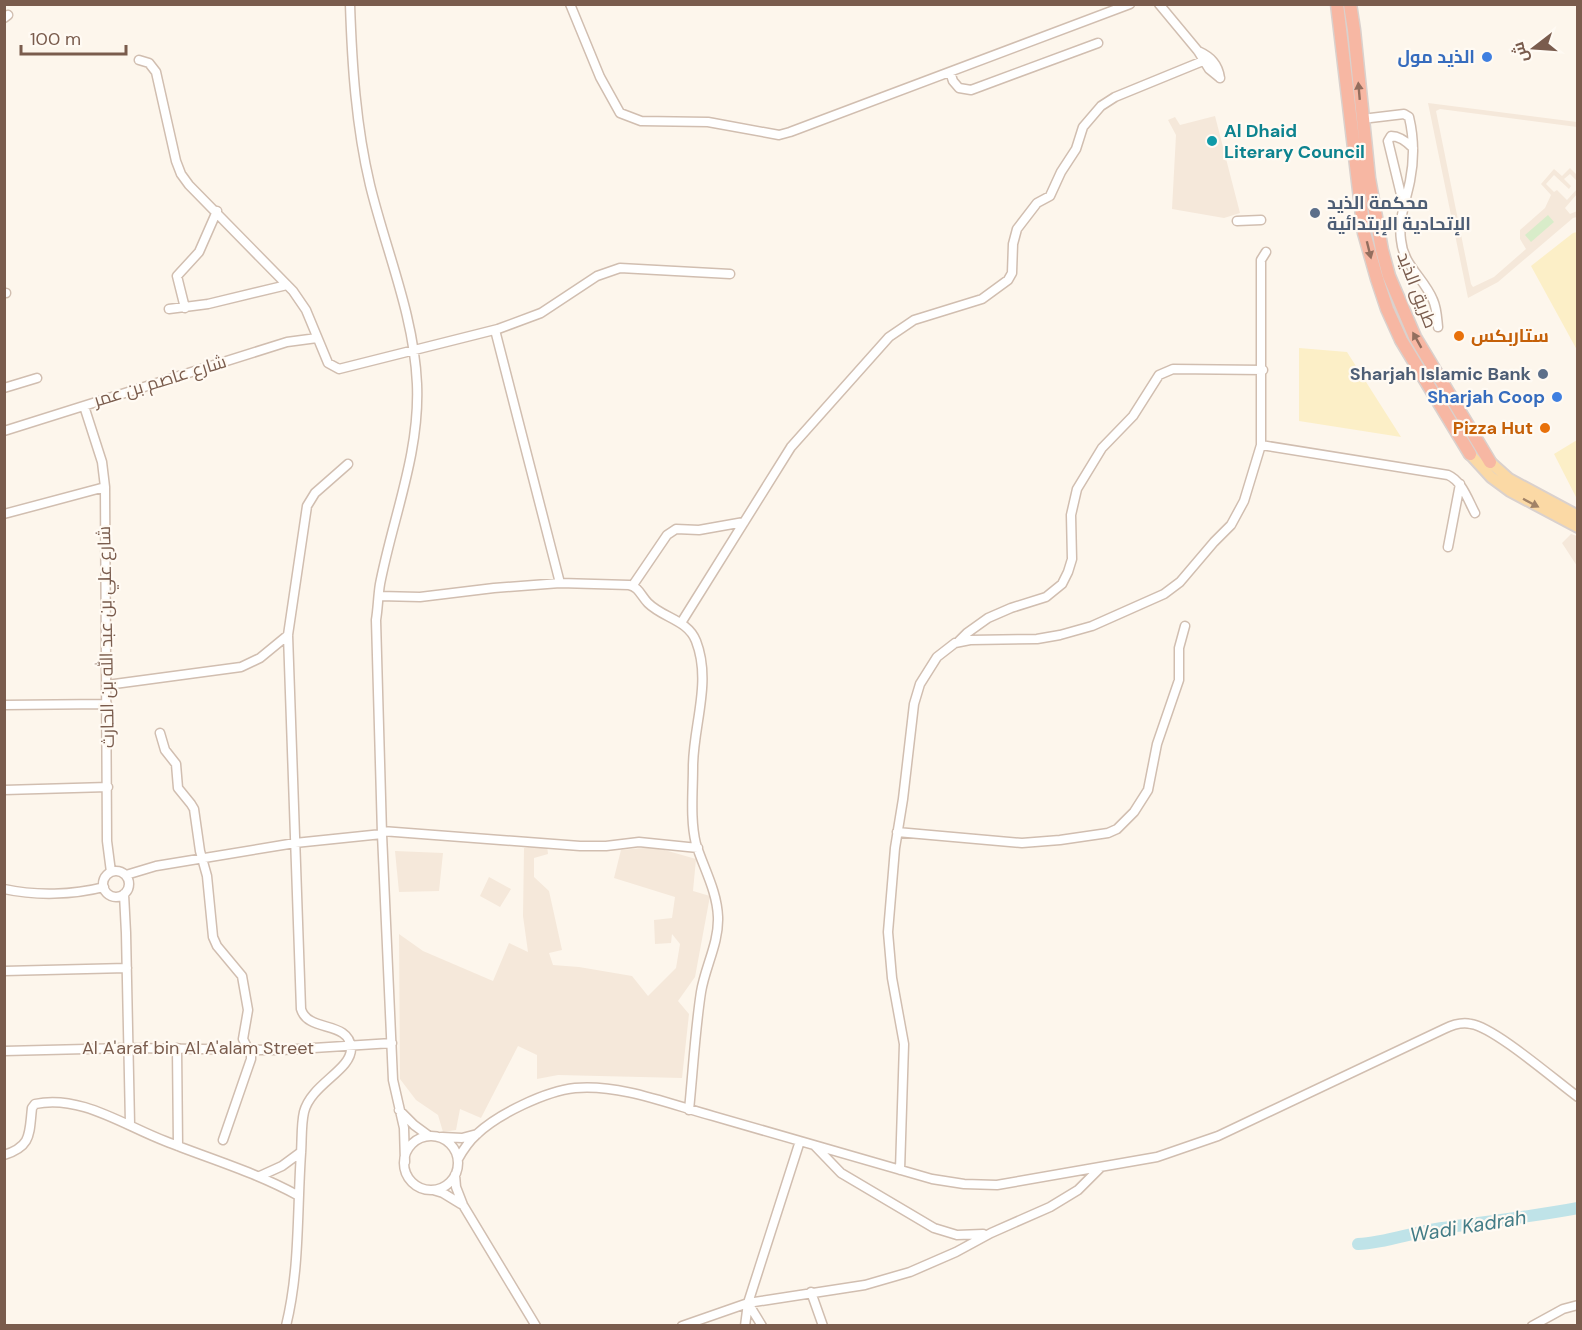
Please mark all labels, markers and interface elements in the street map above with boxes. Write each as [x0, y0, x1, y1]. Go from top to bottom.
scale bar [21, 18, 126, 56]
north arrow [1504, 18, 1564, 78]
text: 100 m [30, 27, 81, 51]
text: ش [1507, 39, 1533, 65]
place label: الذيد مول [1397, 45, 1475, 69]
marker: الذيد مول [1480, 50, 1494, 64]
one-way arrow [1354, 81, 1364, 100]
place label: Al Dhaid Literary Council [1224, 119, 1365, 164]
marker: Al Dhaid Literary Council [1205, 134, 1219, 148]
place label: محكمة الذيد الإتحادية الإبتدائية [1327, 191, 1471, 236]
marker: محكمة الذيد الإتحادية الإبتدائية [1308, 206, 1322, 220]
one-way arrow [1365, 241, 1374, 259]
street label: طريق الذيد [1392, 248, 1442, 332]
place label: ستاربكس [1471, 324, 1549, 348]
marker: ستاربكس [1452, 329, 1466, 343]
one-way arrow [1412, 331, 1422, 348]
street label: شارع عاصم بن عمر [90, 349, 229, 413]
place label: Sharjah Islamic Bank [1350, 362, 1532, 386]
marker: Sharjah Islamic Bank [1536, 367, 1550, 381]
place label: Sharjah Coop [1427, 385, 1545, 409]
marker: Sharjah Coop [1550, 390, 1564, 404]
place label: Pizza Hut [1453, 416, 1533, 440]
marker: Pizza Hut [1538, 421, 1552, 435]
one-way arrow [1523, 498, 1540, 508]
street label: شارع علي بن عبد الله بن الحارث [92, 526, 122, 748]
street label: Al A'araf bin Al A'alam Street [82, 1036, 314, 1060]
water label: Wadi Kadrah [1408, 1204, 1528, 1248]

